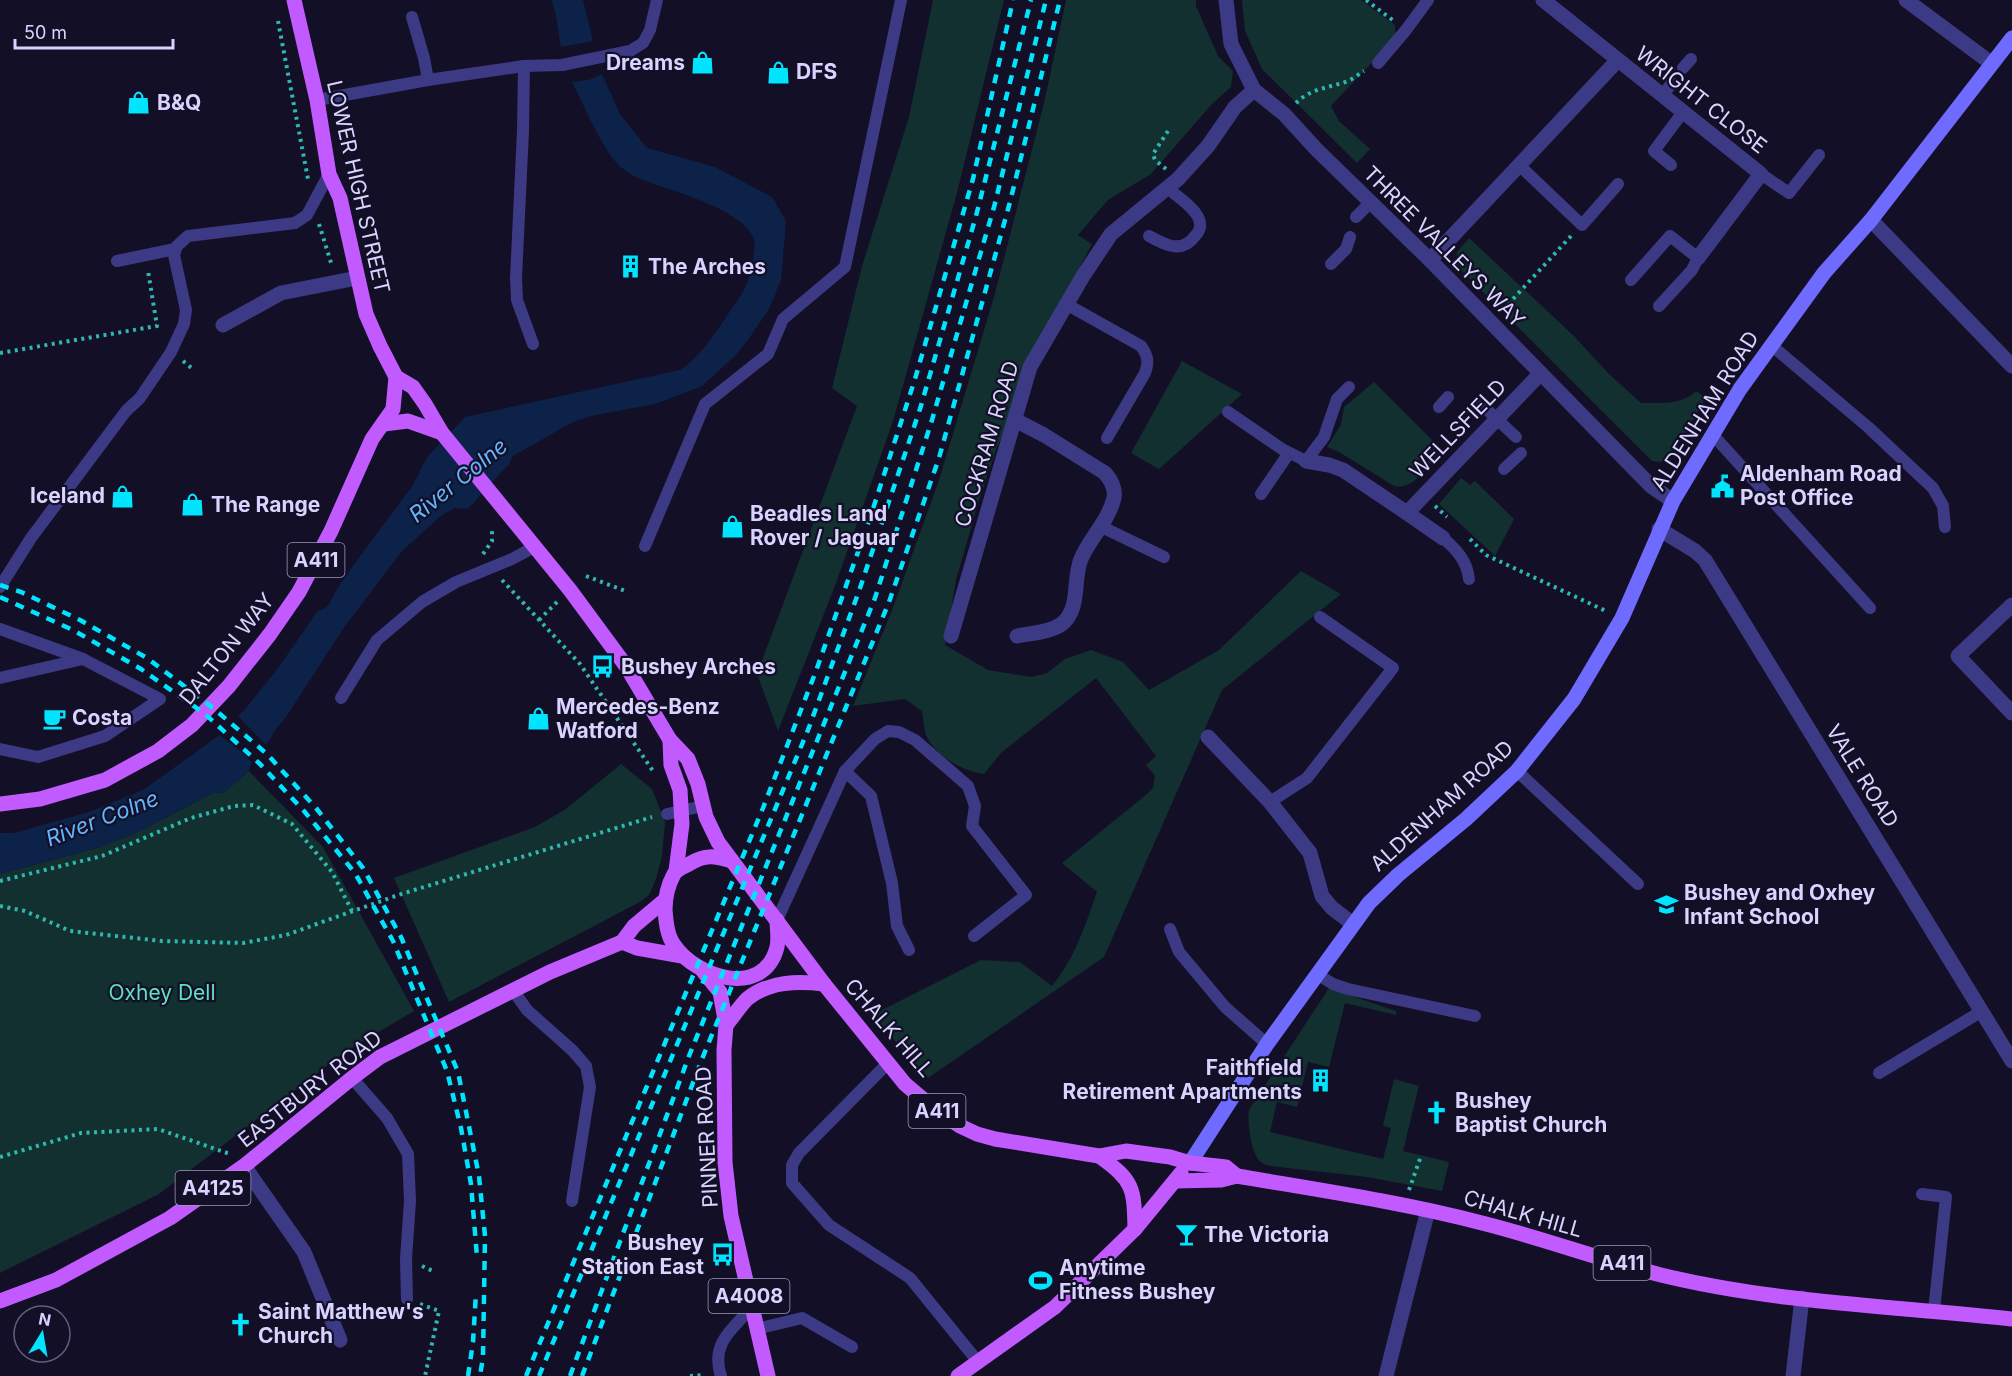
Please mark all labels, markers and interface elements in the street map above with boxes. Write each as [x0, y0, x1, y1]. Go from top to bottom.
scale bar [15, 12, 172, 50]
text: 50 m [24, 22, 67, 43]
street label: WRIGHT CLOSE [1631, 41, 1772, 159]
place label: Dreams [606, 50, 685, 75]
shop icon: Dreams [690, 50, 716, 76]
shop icon: DFS [765, 59, 791, 85]
place label: DFS [796, 59, 837, 84]
street label: LOWER HIGH STREET [322, 78, 395, 296]
shop icon: B&Q [126, 90, 152, 116]
place label: B&Q [157, 90, 201, 115]
street label: THREE VALLEYS WAY [1358, 161, 1530, 333]
building icon: The Arches [617, 254, 643, 280]
place label: The Arches [648, 254, 766, 279]
street label: ALDENHAM ROAD [1645, 326, 1764, 495]
street label: COCKRAM ROAD [949, 358, 1024, 530]
street label: WELLSFIELD [1404, 374, 1511, 483]
water label: River Colne [404, 433, 512, 527]
place label: Aldenham Road Post Office [1740, 461, 1902, 510]
public building icon: Aldenham Road Post Office [1709, 473, 1735, 499]
place label: Iceland [30, 483, 105, 508]
shop icon: Iceland [110, 483, 136, 509]
shop icon: The Range [180, 492, 206, 518]
place label: The Range [211, 492, 320, 517]
place label: Beadles Land Rover / Jaguar [750, 501, 899, 550]
shop icon: Beadles Land Rover / Jaguar [719, 513, 745, 539]
road number: A411 [288, 543, 344, 577]
street label: DALTON WAY [174, 588, 279, 709]
bus stop icon: Bushey Arches [590, 654, 616, 680]
place label: Bushey Arches [621, 654, 776, 679]
place label: Mercedes-Benz Watford [556, 694, 720, 743]
cafe icon: Costa [41, 705, 67, 731]
place label: Costa [72, 705, 132, 730]
shop icon: Mercedes-Benz Watford [525, 706, 551, 732]
street label: VALE ROAD [1821, 720, 1904, 832]
street label: ALDENHAM ROAD [1365, 735, 1518, 876]
water label: River Colne [42, 785, 162, 851]
place label: Bushey and Oxhey Infant School [1684, 880, 1876, 929]
school or university icon: Bushey and Oxhey Infant School [1653, 892, 1679, 918]
street label: CHALK HILL [840, 973, 939, 1082]
park label: Oxhey Dell [108, 980, 216, 1005]
street label: EASTBURY ROAD [233, 1025, 386, 1152]
place label: Faithfield Retirement Apartments [1063, 1055, 1302, 1104]
street label: PINNER ROAD [690, 1066, 723, 1208]
building icon: Faithfield Retirement Apartments [1307, 1067, 1333, 1093]
place label: Bushey Baptist Church [1455, 1088, 1607, 1137]
road number: A411 [908, 1094, 966, 1128]
church icon: Bushey Baptist Church [1424, 1100, 1450, 1126]
road number: A4125 [176, 1171, 250, 1205]
street label: CHALK HILL [1461, 1185, 1585, 1242]
bar icon: The Victoria [1173, 1222, 1199, 1248]
place label: The Victoria [1204, 1222, 1329, 1247]
place label: Bushey Station East [582, 1230, 704, 1279]
bus stop icon: Bushey Station East [709, 1242, 735, 1268]
road number: A411 [1594, 1246, 1650, 1280]
place label: Anytime Fitness Bushey [1059, 1255, 1216, 1304]
sports icon: Anytime Fitness Bushey [1028, 1267, 1054, 1293]
road number: A4008 [708, 1279, 789, 1313]
place label: Saint Matthew's Church [258, 1299, 424, 1348]
north arrow [12, 1304, 72, 1364]
text: N [37, 1308, 53, 1330]
church icon: Saint Matthew's Church [227, 1311, 253, 1337]

